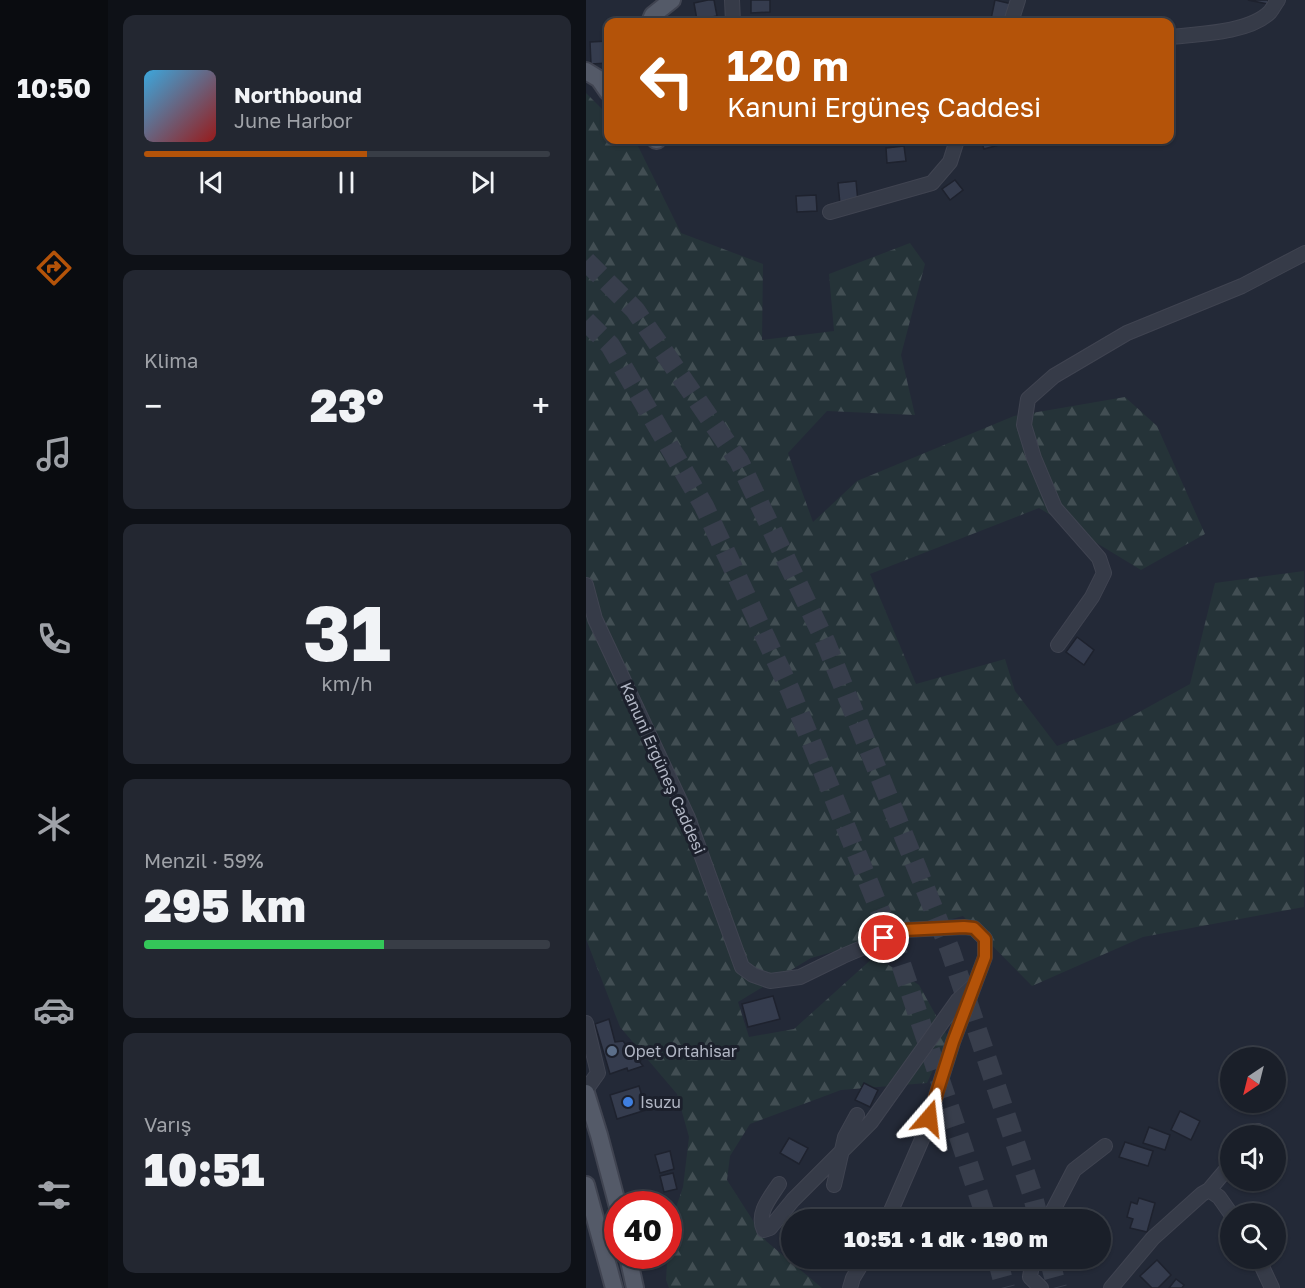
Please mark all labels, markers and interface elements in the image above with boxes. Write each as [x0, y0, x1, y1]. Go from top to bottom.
text: 120 m [727, 40, 849, 90]
icon: left [628, 42, 706, 120]
text: 10:50 [17, 72, 91, 104]
text: Northbound [234, 81, 362, 108]
text: Kanuni Ergüneş Caddesi [727, 91, 1041, 123]
text: June Harbor [234, 108, 353, 132]
icon: previous [195, 166, 228, 199]
icon: pause [330, 166, 363, 199]
icon: next [466, 166, 499, 199]
icon: directions [33, 247, 75, 289]
text: Klima [144, 348, 198, 372]
text: 23° [310, 378, 384, 432]
text: − [144, 386, 162, 425]
text: + [532, 386, 550, 425]
icon: music [33, 433, 75, 475]
text: 31 [303, 585, 391, 678]
icon: phone [33, 618, 75, 660]
text: km/h [322, 671, 372, 695]
street label: Kanuni Ergüneş Caddesi [616, 679, 710, 857]
icon: climate [33, 803, 75, 845]
text: Menzil · 59% [144, 848, 264, 872]
text: 295 km [144, 878, 306, 932]
pin [858, 912, 909, 963]
icon: arrive [867, 921, 900, 954]
icon: car [33, 989, 75, 1031]
place label: Opet Ortahisar [624, 1041, 737, 1061]
marker: Opet Ortahisar [605, 1044, 619, 1058]
north arrow [1220, 1047, 1286, 1113]
map controls [1220, 1047, 1286, 1269]
position arrow [897, 1086, 961, 1150]
place label: Isuzu [640, 1092, 681, 1112]
marker: Isuzu [621, 1095, 635, 1109]
text: Varış [144, 1112, 191, 1136]
button: sound [1220, 1125, 1286, 1191]
text: 10:51 [144, 1142, 264, 1196]
icon: filters [33, 1174, 75, 1216]
speed limit sign: 40 [604, 1191, 682, 1269]
button: search [1220, 1203, 1286, 1269]
text: 10:51 · 1 dk · 190 m [844, 1225, 1048, 1252]

